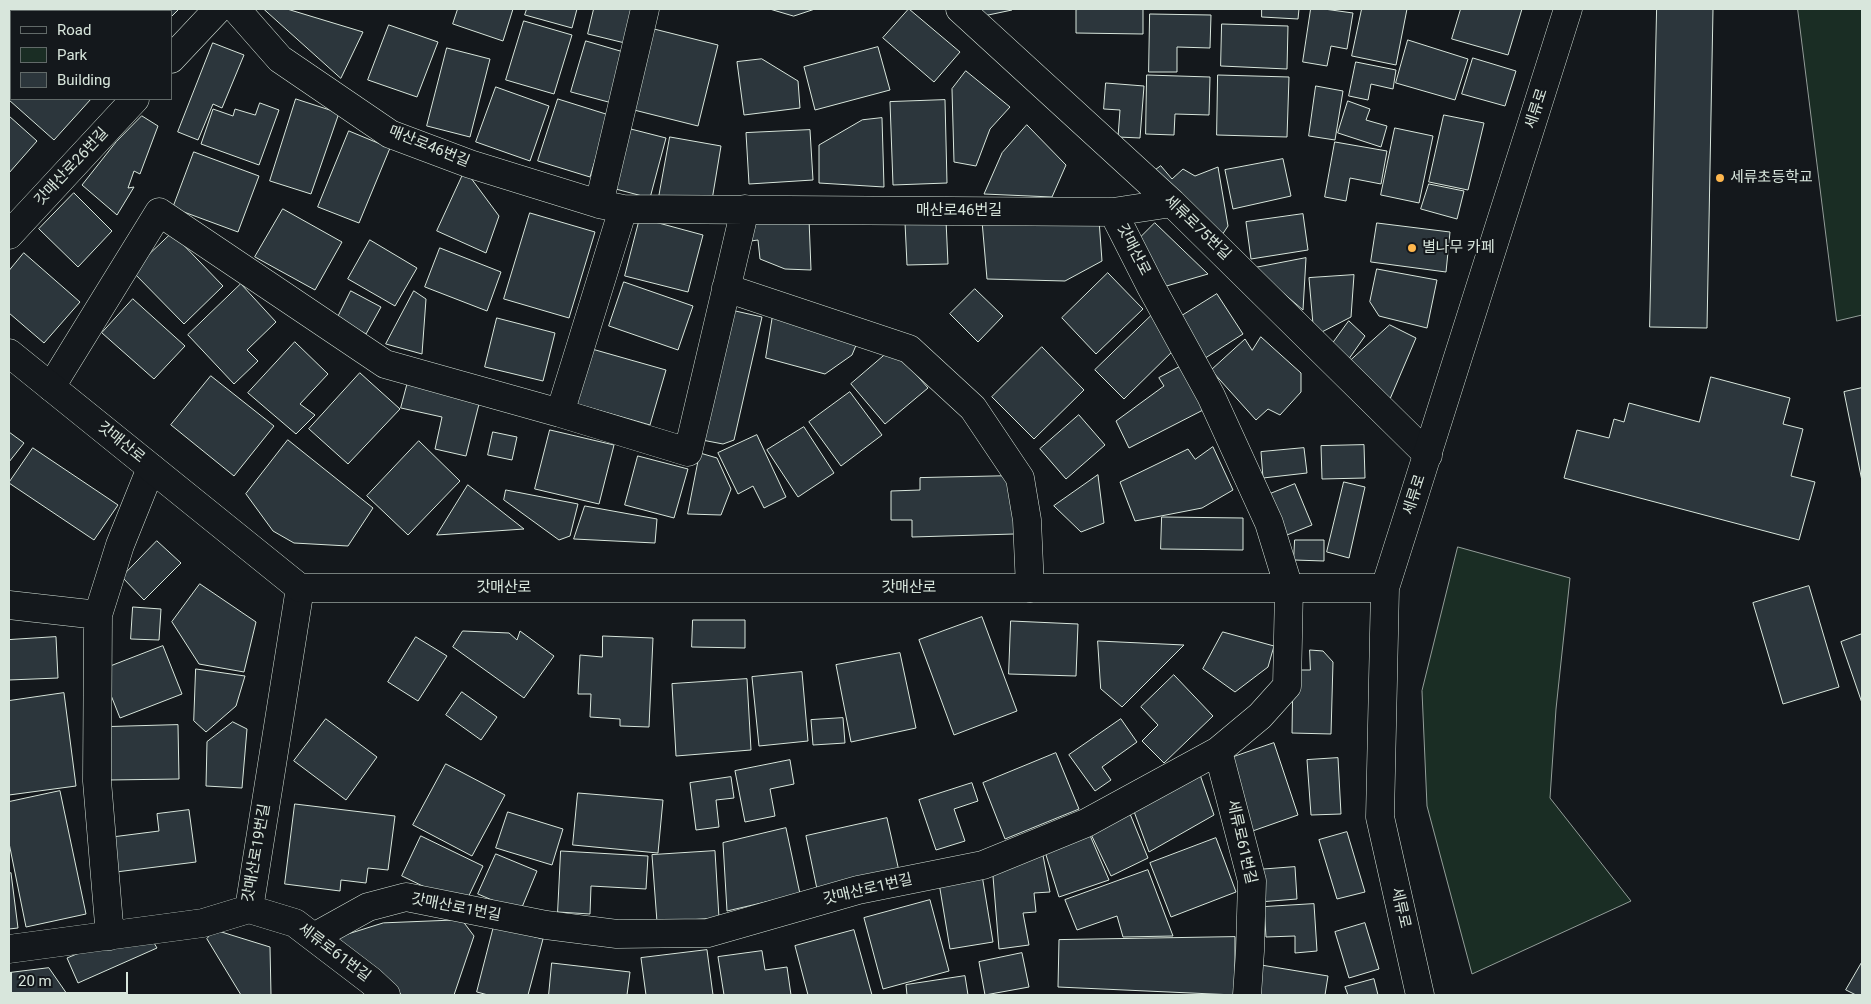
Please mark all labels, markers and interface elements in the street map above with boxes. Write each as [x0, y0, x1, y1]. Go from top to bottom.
legend [10, 10, 172, 100]
text: Road [57, 21, 91, 39]
text: Park [57, 46, 87, 64]
text: Building [57, 71, 111, 89]
street label: 세류로 [1522, 87, 1552, 131]
street label: 매산로46번길 [386, 123, 472, 171]
street label: 갓매산로26번길 [31, 124, 113, 210]
place label: 세류초등학교 [1730, 169, 1813, 187]
marker: 세류초등학교 [1714, 172, 1726, 184]
street label: 세류로75번길 [1160, 192, 1234, 264]
street label: 매산로46번길 [916, 202, 1002, 220]
street label: 갓매산로 [1112, 221, 1154, 279]
place label: 별나무 카페 [1422, 239, 1495, 257]
marker: 별나무 카페 [1406, 242, 1418, 254]
street label: 갓매산로 [94, 419, 148, 467]
street label: 세류로 [1400, 473, 1430, 517]
street label: 갓매산로 [476, 579, 532, 597]
street label: 갓매산로 [881, 579, 937, 597]
street label: 세류로61번길 [1223, 798, 1259, 886]
street label: 갓매산로19번길 [239, 802, 275, 904]
street label: 갓매산로1번길 [822, 871, 914, 909]
street label: 세류로 [1387, 886, 1413, 930]
street label: 갓매산로1번길 [410, 890, 502, 926]
street label: 세류로61번길 [294, 920, 374, 986]
scale bar [12, 962, 130, 994]
text: 20 m [18, 972, 52, 990]

